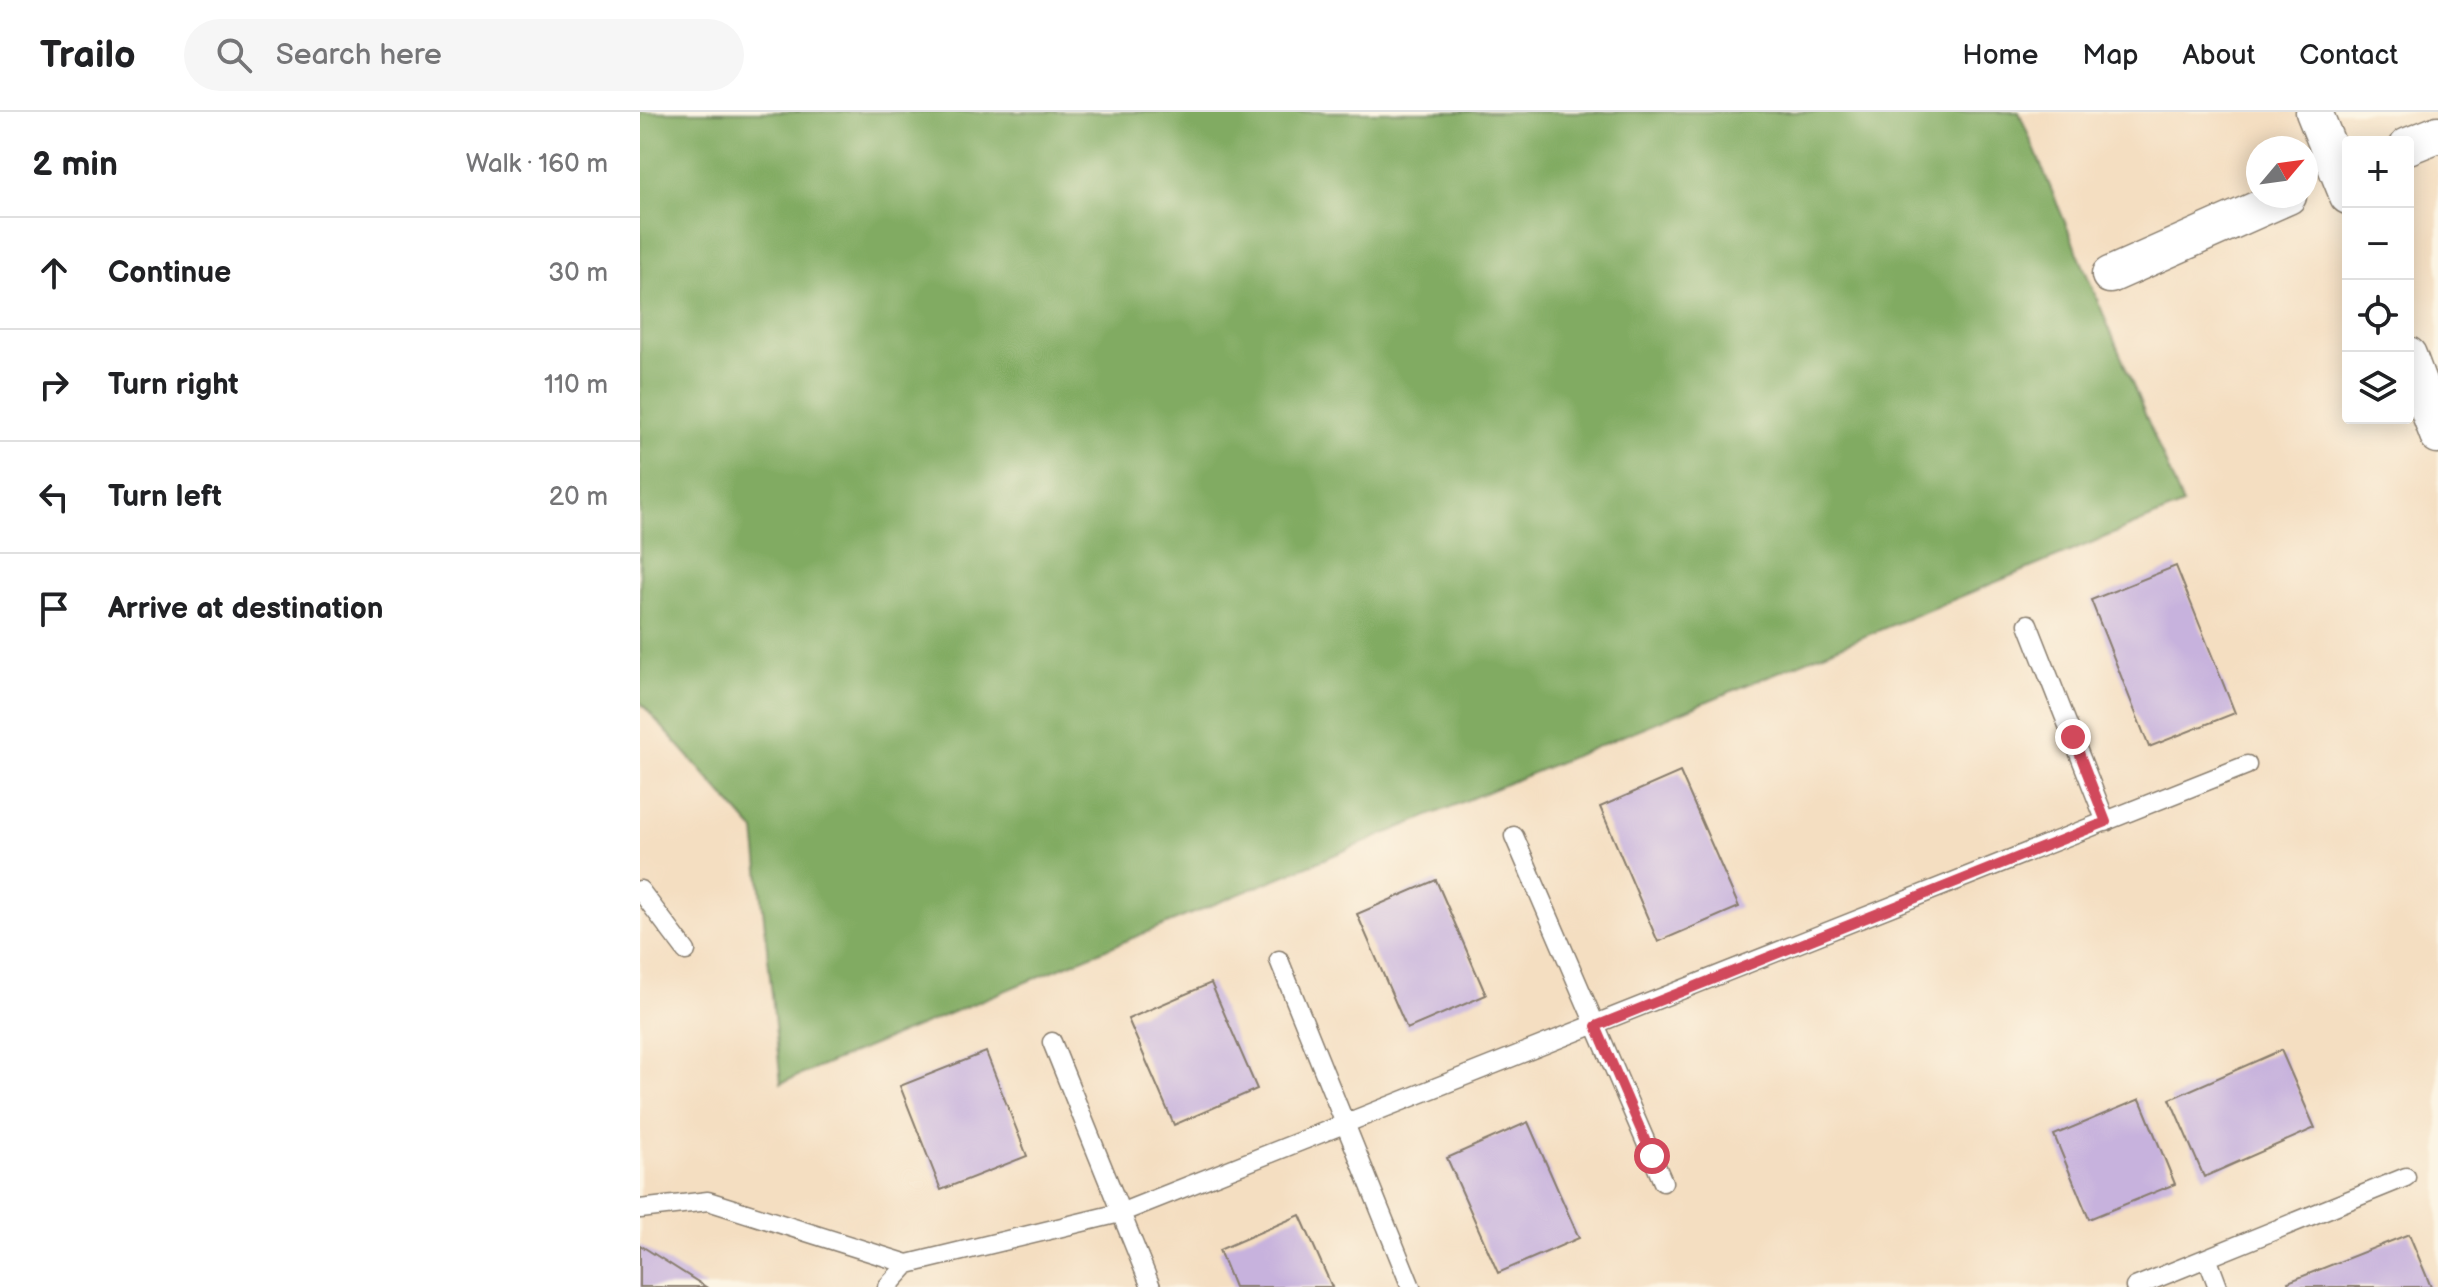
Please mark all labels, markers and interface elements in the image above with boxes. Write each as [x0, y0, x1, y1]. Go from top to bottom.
search box [184, 19, 744, 91]
text: Trailo [40, 33, 136, 78]
icon: search [212, 33, 256, 77]
text: Search here [276, 37, 442, 73]
text: Home [1962, 39, 2038, 72]
text: Map [2082, 39, 2139, 72]
text: About [2183, 39, 2255, 72]
text: Contact [2299, 39, 2398, 72]
north arrow [2246, 136, 2318, 208]
map controls [2342, 136, 2414, 424]
button: + [2342, 136, 2414, 208]
text: 2 min [32, 144, 118, 185]
text: Walk · 160 m [466, 149, 608, 180]
button: − [2342, 208, 2414, 280]
icon: ahead [32, 251, 76, 295]
text: Continue [108, 255, 231, 291]
text: 30 m [548, 258, 608, 289]
button: locate [2342, 280, 2414, 352]
button: layers [2342, 352, 2414, 424]
icon: right [32, 363, 76, 407]
text: Turn right [108, 367, 239, 403]
text: 110 m [544, 370, 608, 401]
icon: left [32, 475, 76, 519]
text: Turn left [108, 479, 222, 515]
text: 20 m [549, 482, 608, 513]
icon: arrive [32, 587, 76, 631]
text: Arrive at destination [108, 591, 384, 627]
route end [2055, 719, 2091, 755]
route start [1634, 1138, 1670, 1174]

